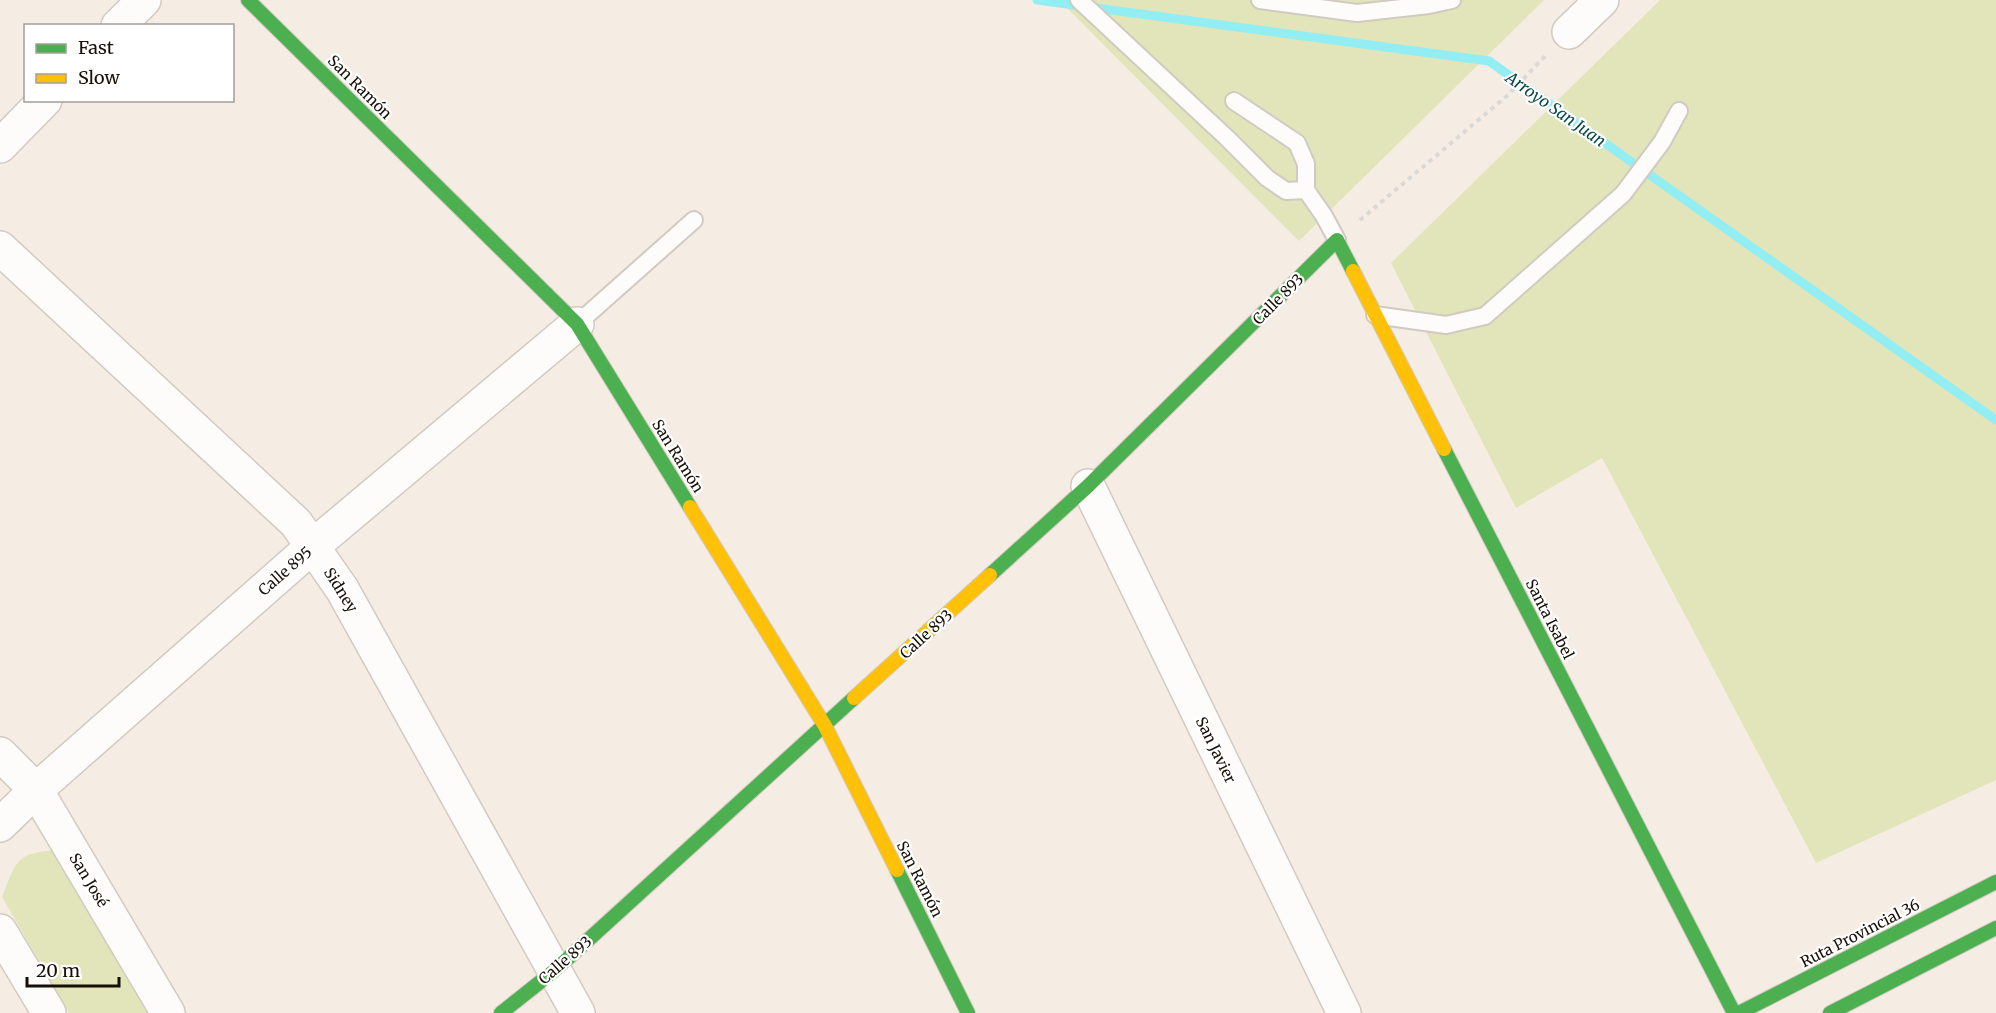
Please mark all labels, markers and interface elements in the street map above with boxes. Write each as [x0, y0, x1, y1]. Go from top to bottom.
legend [24, 24, 234, 102]
text: Fast [78, 36, 114, 59]
street label: San Ramón [324, 51, 396, 123]
text: Slow [78, 66, 121, 89]
water label: Arroyo San Juan [1501, 66, 1610, 151]
street label: Calle 893 [1248, 269, 1308, 329]
street label: San Ramón [648, 416, 708, 496]
street label: Calle 895 [254, 543, 316, 599]
street label: Sidney [320, 564, 362, 616]
street label: Santa Isabel [1522, 576, 1578, 663]
street label: Calle 893 [896, 605, 956, 663]
street label: San Javier [1192, 714, 1240, 787]
street label: San Ramón [893, 838, 947, 920]
street label: San José [65, 849, 113, 911]
street label: Ruta Provincial 36 [1797, 895, 1923, 971]
street label: Calle 893 [534, 932, 596, 988]
scale bar [27, 950, 118, 988]
text: 20 m [36, 959, 80, 982]

